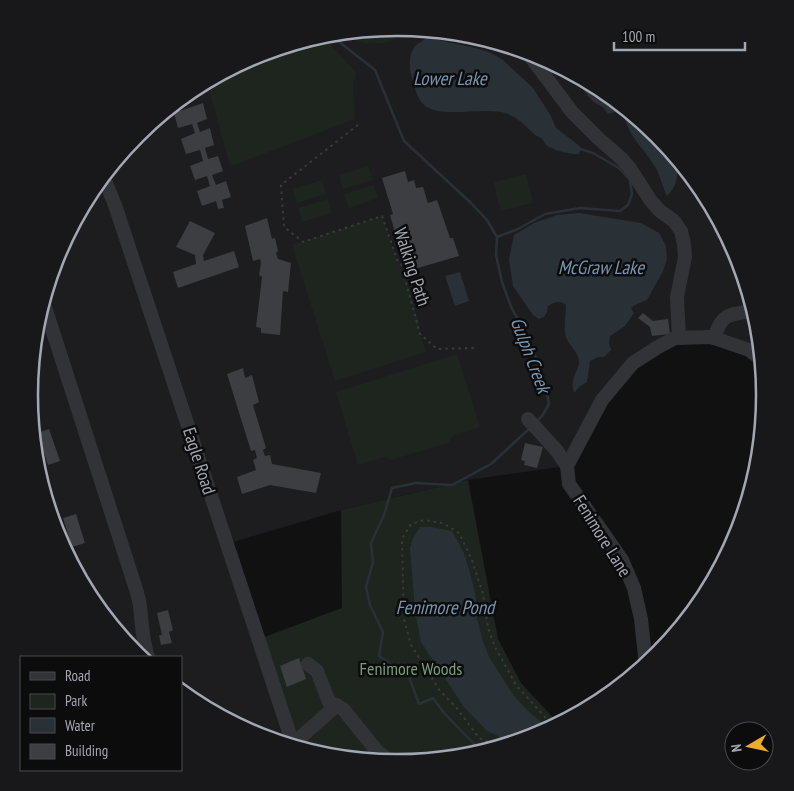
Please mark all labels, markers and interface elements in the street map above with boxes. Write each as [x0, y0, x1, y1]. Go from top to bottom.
scale bar [614, 20, 745, 52]
text: 100 m [622, 27, 655, 46]
water label: Lower Lake [413, 66, 488, 90]
street label: Walking Path [389, 225, 436, 309]
water label: McGraw Lake [558, 255, 645, 279]
water label: Gulph Creek [506, 314, 557, 399]
street label: Eagle Road [178, 425, 221, 497]
street label: Fenimore Lane [568, 491, 637, 581]
water label: Fenimore Pond [396, 595, 497, 619]
legend [20, 656, 182, 771]
park label: Fenimore Woods [360, 657, 462, 680]
text: Road [65, 666, 91, 685]
text: Park [65, 691, 87, 710]
text: Water [65, 716, 96, 735]
north arrow [724, 721, 774, 771]
text: Building [65, 741, 108, 760]
text: N [727, 743, 746, 753]

